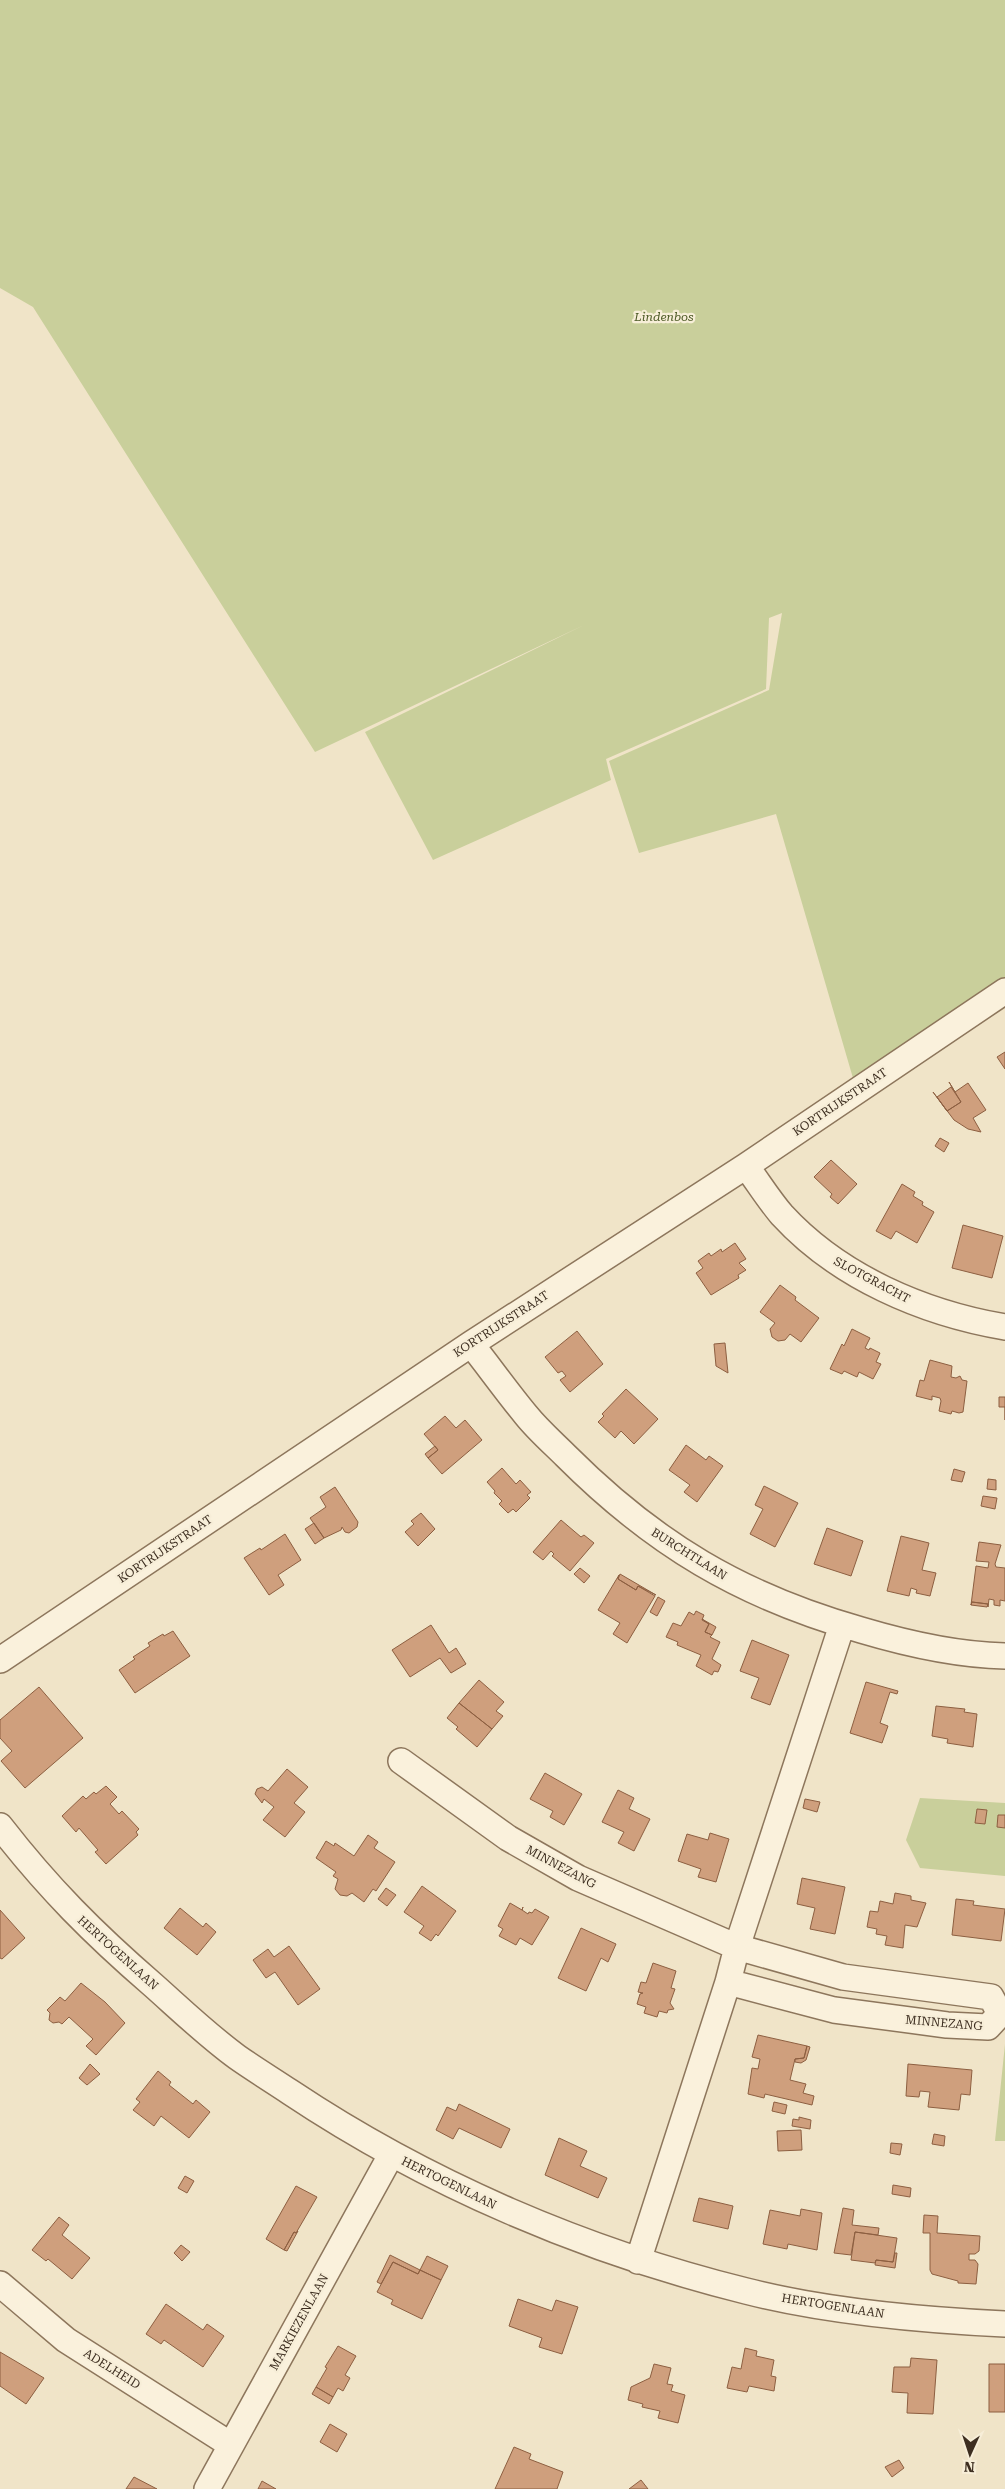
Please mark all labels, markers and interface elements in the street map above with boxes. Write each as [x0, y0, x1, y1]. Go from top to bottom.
park label: Lindenbos [633, 310, 694, 324]
street label: KORTRIJKSTRAAT [790, 1065, 890, 1139]
street label: SLOTGRACHT [831, 1254, 913, 1306]
street label: KORTRIJKSTRAAT [451, 1288, 551, 1360]
street label: KORTRIJKSTRAAT [115, 1512, 215, 1586]
street label: BURCHTLAAN [649, 1525, 730, 1583]
street label: MINNEZANG [524, 1843, 599, 1892]
street label: HERTOGENLAAN [75, 1913, 162, 1993]
street label: MINNEZANG [905, 2013, 984, 2033]
street label: HERTOGENLAAN [399, 2154, 499, 2212]
street label: MARKIEZENLAAN [267, 2271, 331, 2373]
street label: HERTOGENLAAN [781, 2291, 886, 2321]
street label: ADELHEID [81, 2346, 143, 2392]
north arrow [945, 2429, 995, 2479]
text: N [963, 2459, 975, 2475]

